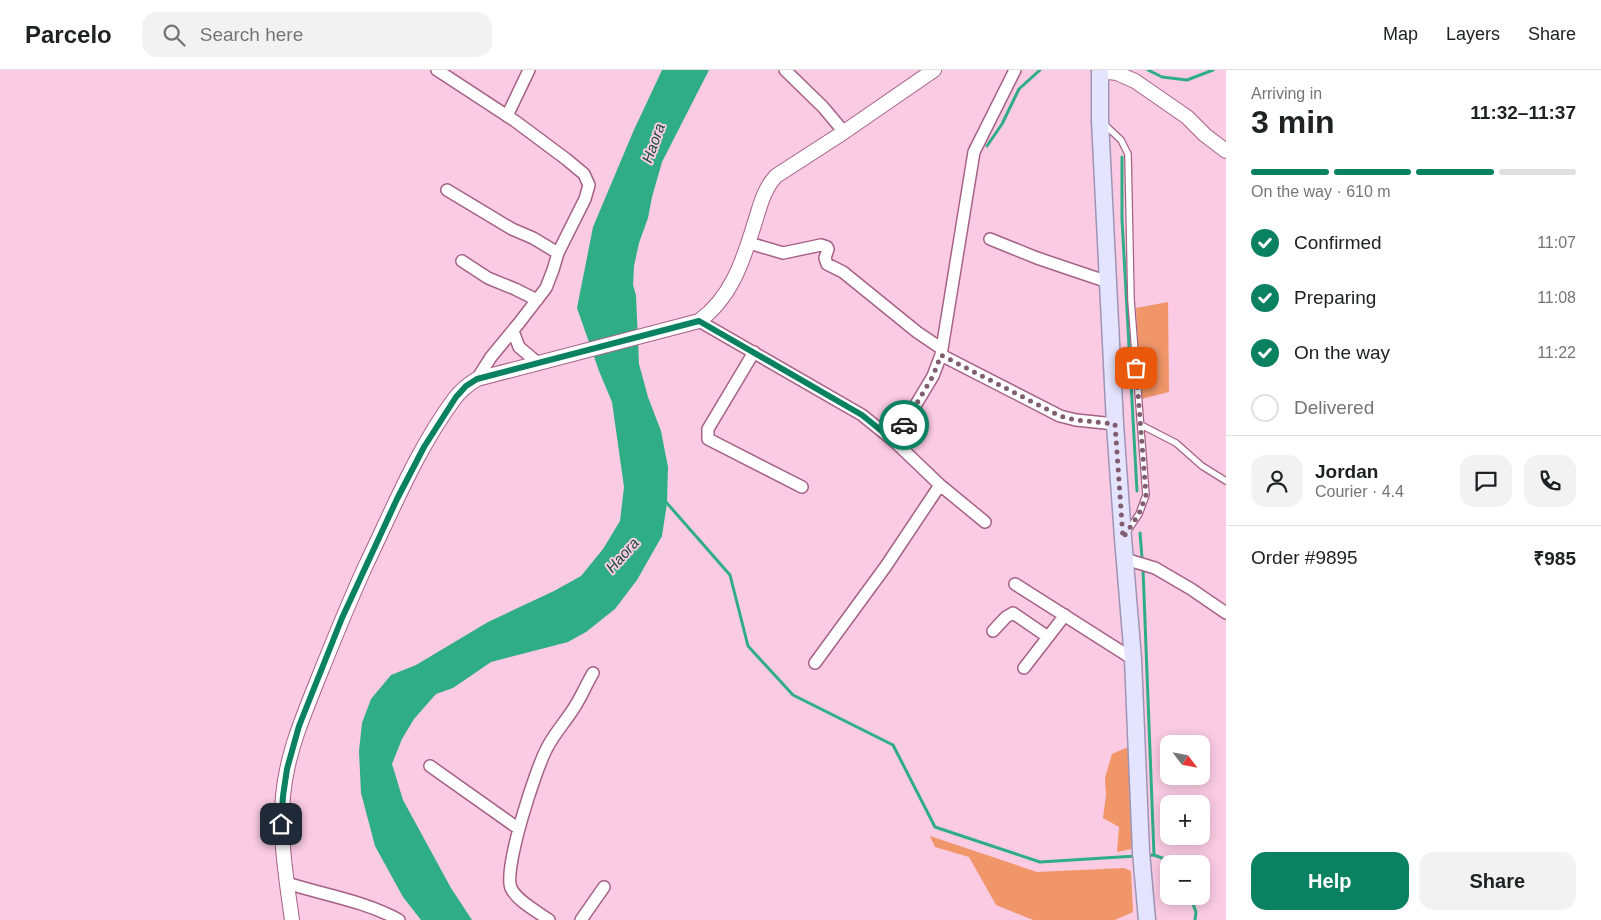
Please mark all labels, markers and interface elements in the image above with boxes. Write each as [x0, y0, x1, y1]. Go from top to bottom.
search box [142, 12, 492, 57]
text: Parcelo [25, 21, 112, 48]
icon: search [160, 21, 188, 49]
text: Search here [200, 24, 303, 45]
text: Map [1383, 24, 1418, 44]
text: Layers [1446, 24, 1500, 44]
text: Share [1528, 24, 1576, 44]
text: Arriving in [1251, 85, 1322, 102]
text: 11:32–11:37 [1470, 102, 1576, 123]
text: 3 min [1251, 104, 1335, 140]
water label: Haora [638, 121, 668, 165]
text: On the way · 610 m [1251, 183, 1391, 200]
icon: check [1251, 229, 1279, 257]
text: Confirmed [1294, 232, 1382, 253]
text: 11:07 [1537, 234, 1576, 251]
icon: check [1251, 284, 1279, 312]
text: Preparing [1294, 287, 1376, 308]
text: 11:08 [1537, 289, 1576, 306]
icon: check [1251, 339, 1279, 367]
text: On the way [1294, 342, 1390, 363]
text: 11:22 [1537, 344, 1576, 361]
pin [1115, 347, 1157, 389]
icon: bag [1122, 354, 1150, 382]
text: Delivered [1294, 397, 1374, 418]
courier [879, 400, 929, 450]
icon: car [890, 411, 918, 439]
button: person [1251, 455, 1303, 507]
button: chat [1460, 455, 1512, 507]
button: phone [1524, 455, 1576, 507]
text: Jordan [1315, 461, 1378, 482]
text: Courier · 4.4 [1315, 483, 1404, 500]
water label: Haora [602, 534, 642, 576]
text: Order #9895 [1251, 547, 1358, 568]
text: ₹985 [1533, 548, 1576, 569]
north arrow [1160, 735, 1210, 785]
map controls [1160, 735, 1210, 905]
button: + [1160, 795, 1210, 845]
pin [260, 803, 302, 845]
icon: home [267, 810, 295, 838]
button: Help [1251, 852, 1409, 910]
button: Share [1419, 852, 1576, 910]
button: − [1160, 855, 1210, 905]

